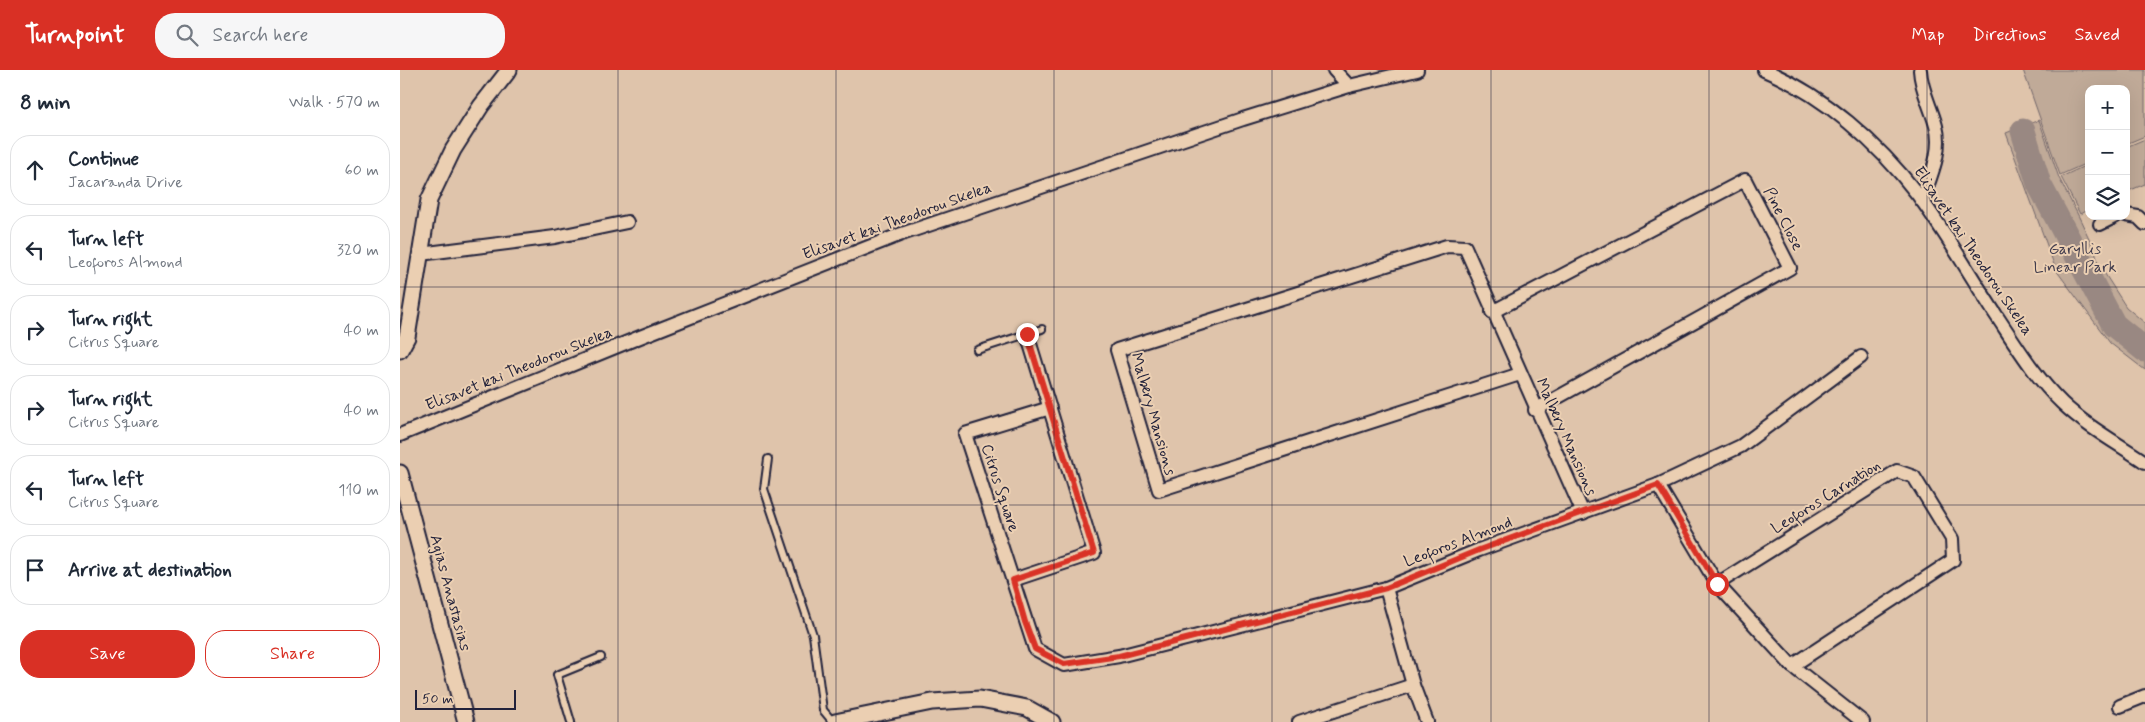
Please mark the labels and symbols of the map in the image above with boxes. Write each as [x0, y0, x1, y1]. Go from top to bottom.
street label: Elisavet kai Theodorou Skelea [1908, 162, 2038, 340]
street label: Elisavet kai Theodorou Skelea [800, 177, 994, 265]
street label: Pine Close [1758, 184, 1808, 254]
park label: Garyllis Linear Park [2034, 239, 2117, 278]
street label: Elisavet kai Theodorou Skelea [422, 322, 616, 416]
route end [1016, 323, 1039, 346]
street label: Malbery Mansions [1125, 350, 1181, 478]
street label: Malbery Mansions [1531, 375, 1601, 499]
street label: Citrus Square [976, 441, 1024, 535]
street label: Leoforos Carnation [1767, 455, 1886, 541]
street label: Leoforos Almond [1401, 512, 1516, 574]
street label: Agias Anastasias [424, 532, 476, 654]
route start [1706, 573, 1729, 596]
scale bar [415, 687, 516, 710]

